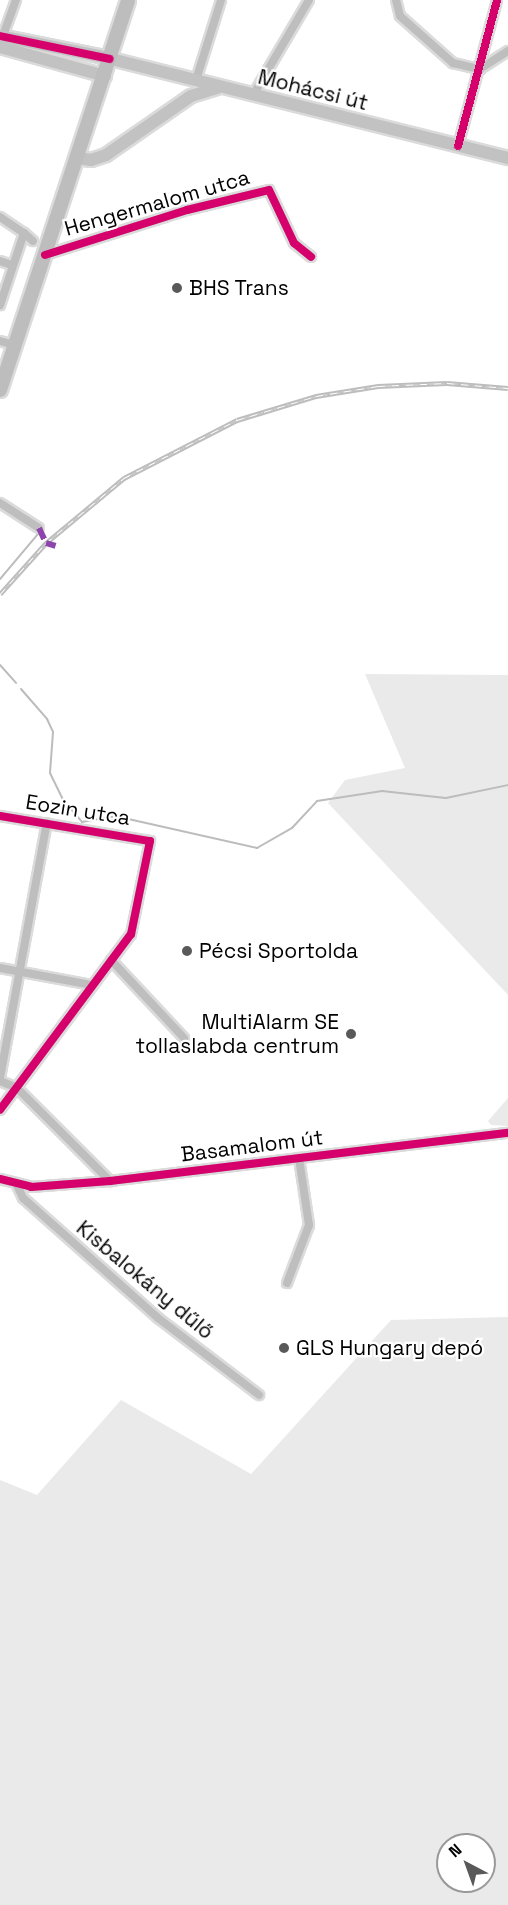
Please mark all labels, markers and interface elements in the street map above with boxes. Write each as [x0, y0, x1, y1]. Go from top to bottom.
street label: Mohácsi út [255, 64, 371, 116]
street label: Hengermalom utca [62, 165, 252, 241]
place label: BHS Trans [189, 275, 289, 301]
marker: BHS Trans [170, 281, 184, 295]
street label: Eozin utca [24, 789, 132, 831]
place label: Pécsi Sportolda [199, 938, 358, 964]
marker: Pécsi Sportolda [180, 944, 194, 958]
place label: MultiAlarm SE tollaslabda centrum [136, 1009, 339, 1059]
marker: MultiAlarm SE tollaslabda centrum [344, 1027, 358, 1041]
street label: Basamalom út [179, 1125, 325, 1167]
street label: Kisbalokány dűlő [71, 1215, 219, 1345]
place label: GLS Hungary depó [296, 1335, 483, 1361]
marker: GLS Hungary depó [277, 1341, 291, 1355]
north arrow [436, 1833, 496, 1893]
text: N [444, 1839, 466, 1862]

